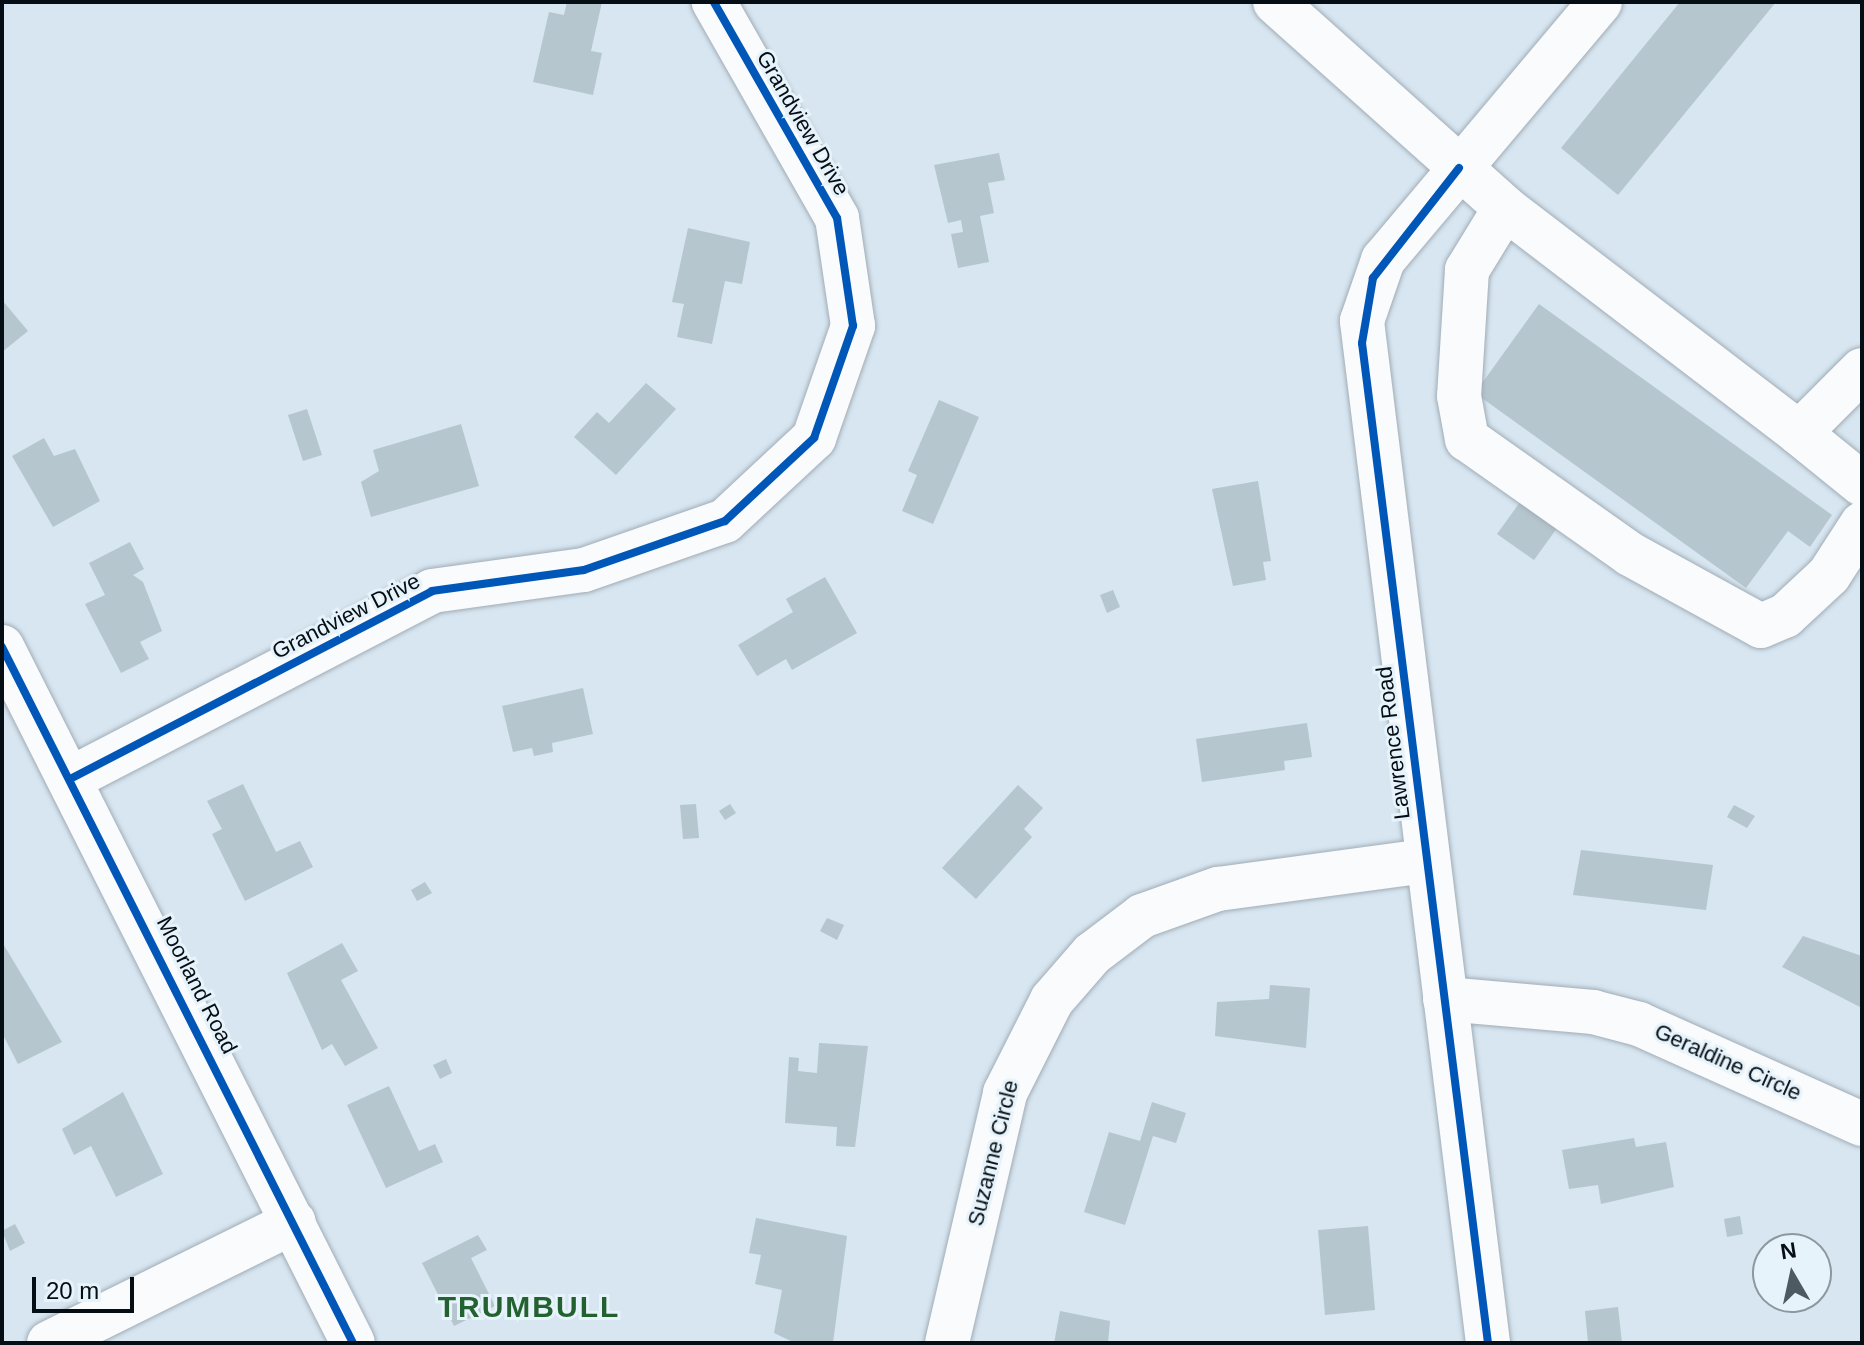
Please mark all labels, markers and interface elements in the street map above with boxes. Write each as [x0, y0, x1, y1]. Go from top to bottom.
street label: Grandview Drive [751, 46, 855, 200]
street label: Grandview Drive [268, 567, 424, 665]
street label: Lawrence Road [1371, 665, 1415, 821]
street label: Moorland Road [151, 912, 243, 1058]
street label: Geraldine Circle [1651, 1018, 1805, 1106]
street label: Suzanne Circle [962, 1077, 1024, 1229]
north arrow [1752, 1233, 1832, 1313]
text: N [1779, 1237, 1798, 1264]
scale bar [36, 1261, 138, 1311]
text: 20 m [46, 1277, 99, 1304]
district label: TRUMBULL [438, 1289, 620, 1325]

